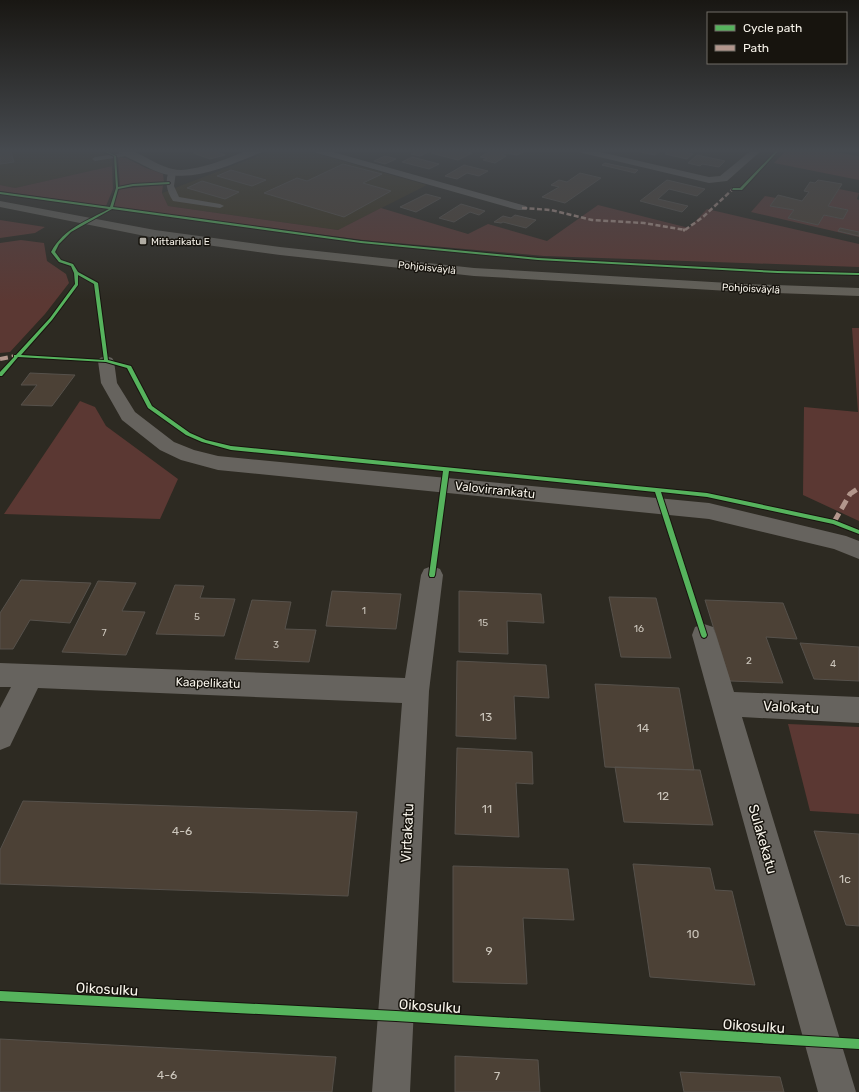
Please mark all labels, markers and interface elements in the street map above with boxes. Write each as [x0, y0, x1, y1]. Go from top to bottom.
legend [707, 12, 847, 64]
text: Cycle path [743, 21, 802, 35]
text: Path [743, 41, 769, 55]
marker: Mittarikatu E [138, 236, 148, 246]
place label: Mittarikatu E [151, 236, 210, 248]
street label: Pohjoisväylä [397, 259, 456, 277]
street label: Pohjoisväylä [722, 281, 780, 297]
street label: Valovirrankatu [454, 479, 536, 501]
house number: 1 [362, 605, 366, 617]
house number: 5 [194, 611, 200, 623]
house number: 15 [478, 617, 488, 629]
house number: 16 [634, 623, 644, 635]
house number: 7 [101, 627, 107, 639]
house number: 3 [273, 639, 279, 651]
house number: 2 [746, 655, 752, 667]
house number: 4 [830, 658, 836, 670]
street label: Kaapelikatu [175, 675, 241, 691]
street label: Valokatu [762, 698, 819, 717]
house number: 13 [480, 710, 492, 724]
house number: 14 [637, 721, 650, 735]
house number: 12 [657, 789, 669, 803]
house number: 11 [482, 802, 492, 816]
street label: Sulakekatu [744, 802, 781, 876]
street label: Virtakatu [397, 803, 418, 863]
house number: 4-6 [172, 824, 192, 838]
house number: 1c [839, 872, 851, 886]
house number: 10 [687, 927, 699, 941]
house number: 9 [485, 944, 493, 958]
street label: Oikosulku [75, 979, 139, 1000]
street label: Oikosulku [398, 996, 462, 1017]
street label: Oikosulku [722, 1016, 786, 1037]
house number: 4-6 [157, 1068, 177, 1082]
house number: 7 [494, 1069, 500, 1083]

